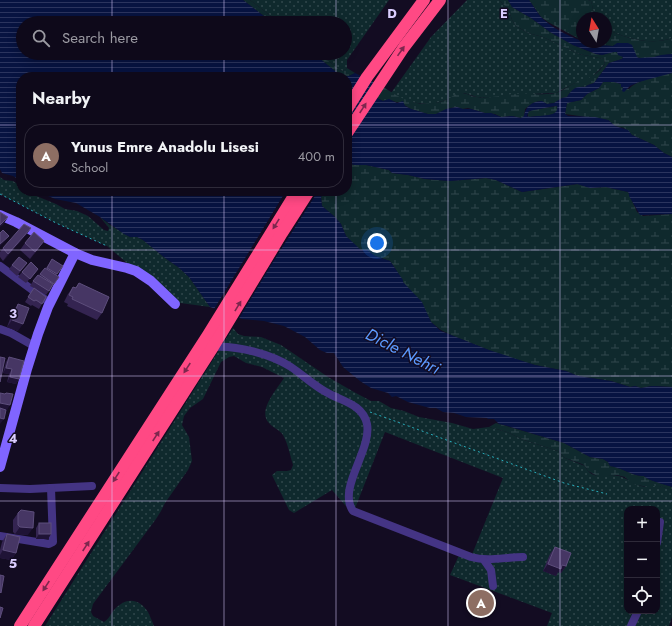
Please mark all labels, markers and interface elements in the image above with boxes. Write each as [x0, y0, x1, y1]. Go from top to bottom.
text: D [387, 4, 397, 23]
text: E [500, 4, 508, 23]
north arrow [576, 12, 612, 48]
search box [16, 16, 352, 60]
icon: search [30, 27, 52, 49]
text: Search here [62, 27, 138, 49]
one-way arrow [397, 46, 405, 56]
text: Nearby [32, 86, 90, 110]
one-way arrow [359, 103, 367, 113]
text: Yunus Emre Anadolu Lisesi [71, 136, 259, 158]
text: A [41, 147, 51, 166]
text: 400 m [298, 147, 335, 166]
text: School [71, 158, 108, 177]
one-way arrow [272, 219, 280, 229]
your location [367, 233, 387, 253]
one-way arrow [234, 300, 241, 312]
text: 3 [9, 304, 17, 323]
water label: Dicle Nehri [362, 322, 445, 380]
one-way arrow [183, 362, 190, 374]
text: 4 [8, 429, 18, 448]
one-way arrow [152, 431, 159, 442]
one-way arrow [112, 472, 120, 482]
map controls [624, 506, 660, 614]
button: + [624, 506, 660, 542]
one-way arrow [82, 540, 89, 552]
button: − [624, 542, 660, 578]
text: 5 [9, 554, 17, 573]
button: locate [624, 578, 660, 614]
one-way arrow [42, 581, 50, 591]
pin: A [468, 588, 494, 618]

